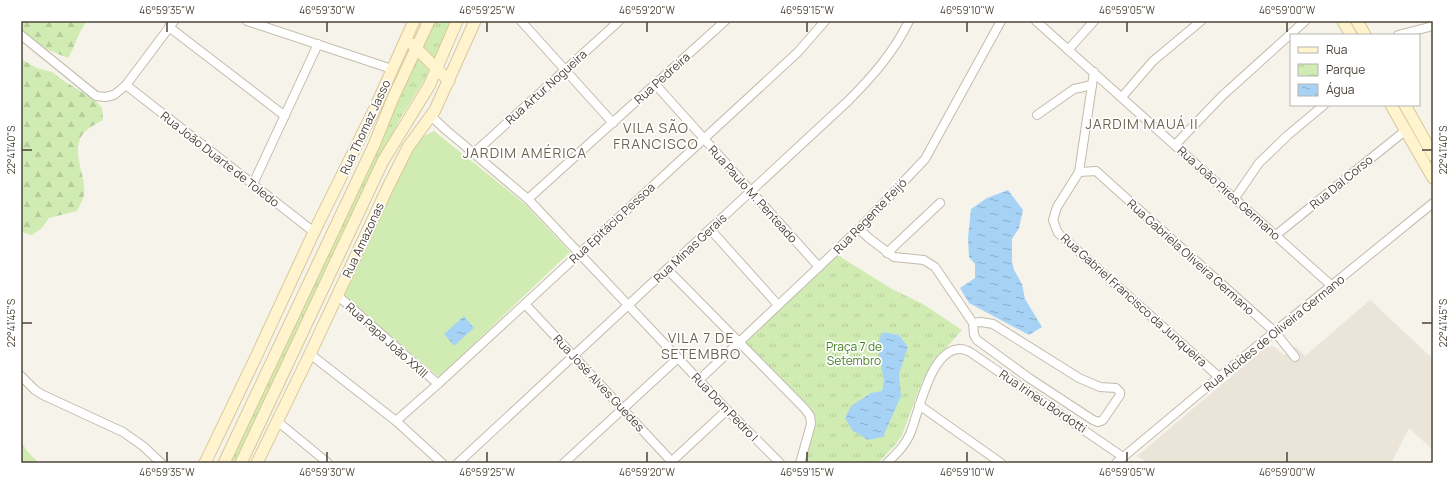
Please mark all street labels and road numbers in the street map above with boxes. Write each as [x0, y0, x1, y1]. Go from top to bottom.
street label: Rua Artur Nogueira [501, 46, 591, 128]
street label: Rua Pedreira [630, 48, 694, 108]
street label: Rua Thomaz Jasso [336, 77, 394, 177]
street label: Rua João Duarte de Toledo [157, 107, 283, 211]
street label: Rua Paulo M. Penteado [705, 142, 801, 246]
street label: Rua João Pires Germano [1174, 142, 1284, 244]
street label: Rua Dal Corso [1306, 151, 1376, 213]
street label: Rua Regente Feijó [829, 174, 911, 258]
street label: Rua Epitácio Pessoa [565, 179, 659, 267]
street label: Rua Gabriela Oliveira Germano [1124, 195, 1258, 319]
street label: Rua Amazonas [338, 200, 388, 280]
street label: Rua Minas Gerais [650, 210, 730, 286]
street label: Rua Gabriel Francisco da Junqueira [1057, 230, 1211, 370]
street label: Rua Alcides de Oliveira Germano [1200, 271, 1348, 395]
street label: Rua Papa João XXIII [342, 298, 432, 382]
street label: Rua José Alves Guedes [549, 331, 649, 435]
street label: Rua Irineu Bordotti [996, 365, 1090, 437]
street label: Rua Dom Pedro I [688, 369, 762, 445]

